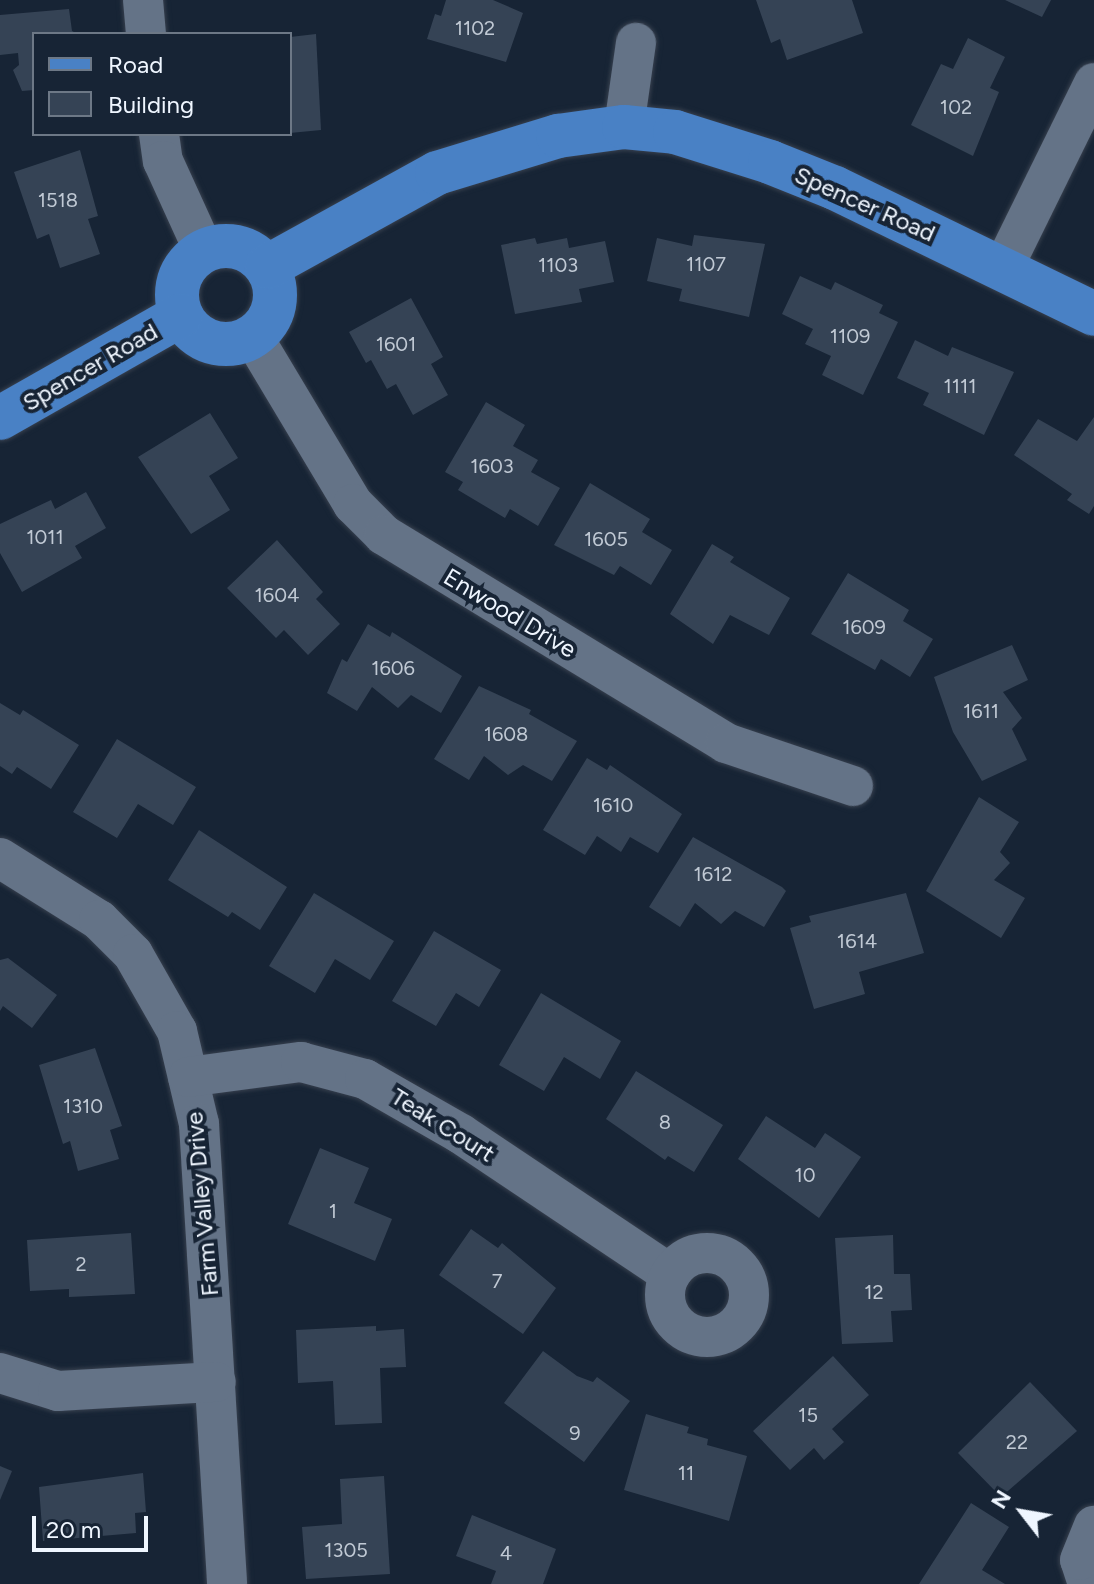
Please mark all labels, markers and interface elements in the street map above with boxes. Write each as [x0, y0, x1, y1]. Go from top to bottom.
house number: 1102 [455, 16, 495, 40]
legend [32, 32, 292, 136]
text: Road [108, 50, 163, 79]
text: Building [108, 90, 194, 119]
house number: 102 [940, 95, 972, 119]
street label: Spencer Road [790, 160, 940, 248]
house number: 1518 [38, 188, 78, 212]
house number: 1107 [686, 252, 726, 276]
house number: 1103 [538, 253, 578, 277]
street label: Spencer Road [18, 317, 162, 417]
house number: 1109 [830, 324, 870, 348]
house number: 1601 [376, 332, 416, 356]
house number: 1111 [943, 374, 977, 398]
house number: 1603 [470, 454, 514, 478]
house number: 1011 [26, 525, 64, 549]
house number: 1605 [584, 527, 628, 551]
street label: Enwood Drive [439, 562, 581, 664]
house number: 1604 [255, 583, 299, 607]
house number: 1609 [842, 615, 886, 639]
house number: 1606 [371, 656, 415, 680]
house number: 1611 [963, 699, 999, 723]
house number: 1608 [484, 722, 528, 746]
house number: 1610 [593, 793, 633, 817]
house number: 1612 [693, 862, 733, 886]
house number: 1614 [837, 929, 877, 953]
street label: Teak Court [386, 1082, 500, 1168]
house number: 1310 [63, 1094, 103, 1118]
house number: 8 [659, 1110, 671, 1134]
street label: Farm Valley Drive [180, 1111, 224, 1297]
house number: 10 [794, 1163, 816, 1187]
house number: 1 [329, 1199, 337, 1223]
house number: 2 [75, 1252, 87, 1276]
house number: 7 [492, 1269, 502, 1293]
house number: 12 [864, 1280, 884, 1304]
house number: 15 [798, 1403, 818, 1427]
house number: 9 [569, 1421, 581, 1445]
house number: 22 [1006, 1430, 1028, 1454]
house number: 11 [678, 1461, 694, 1485]
north arrow [982, 1472, 1062, 1552]
text: N [985, 1485, 1017, 1514]
scale bar [36, 1500, 152, 1550]
text: 20 m [46, 1515, 101, 1544]
house number: 1305 [324, 1538, 368, 1562]
house number: 4 [500, 1541, 512, 1565]

